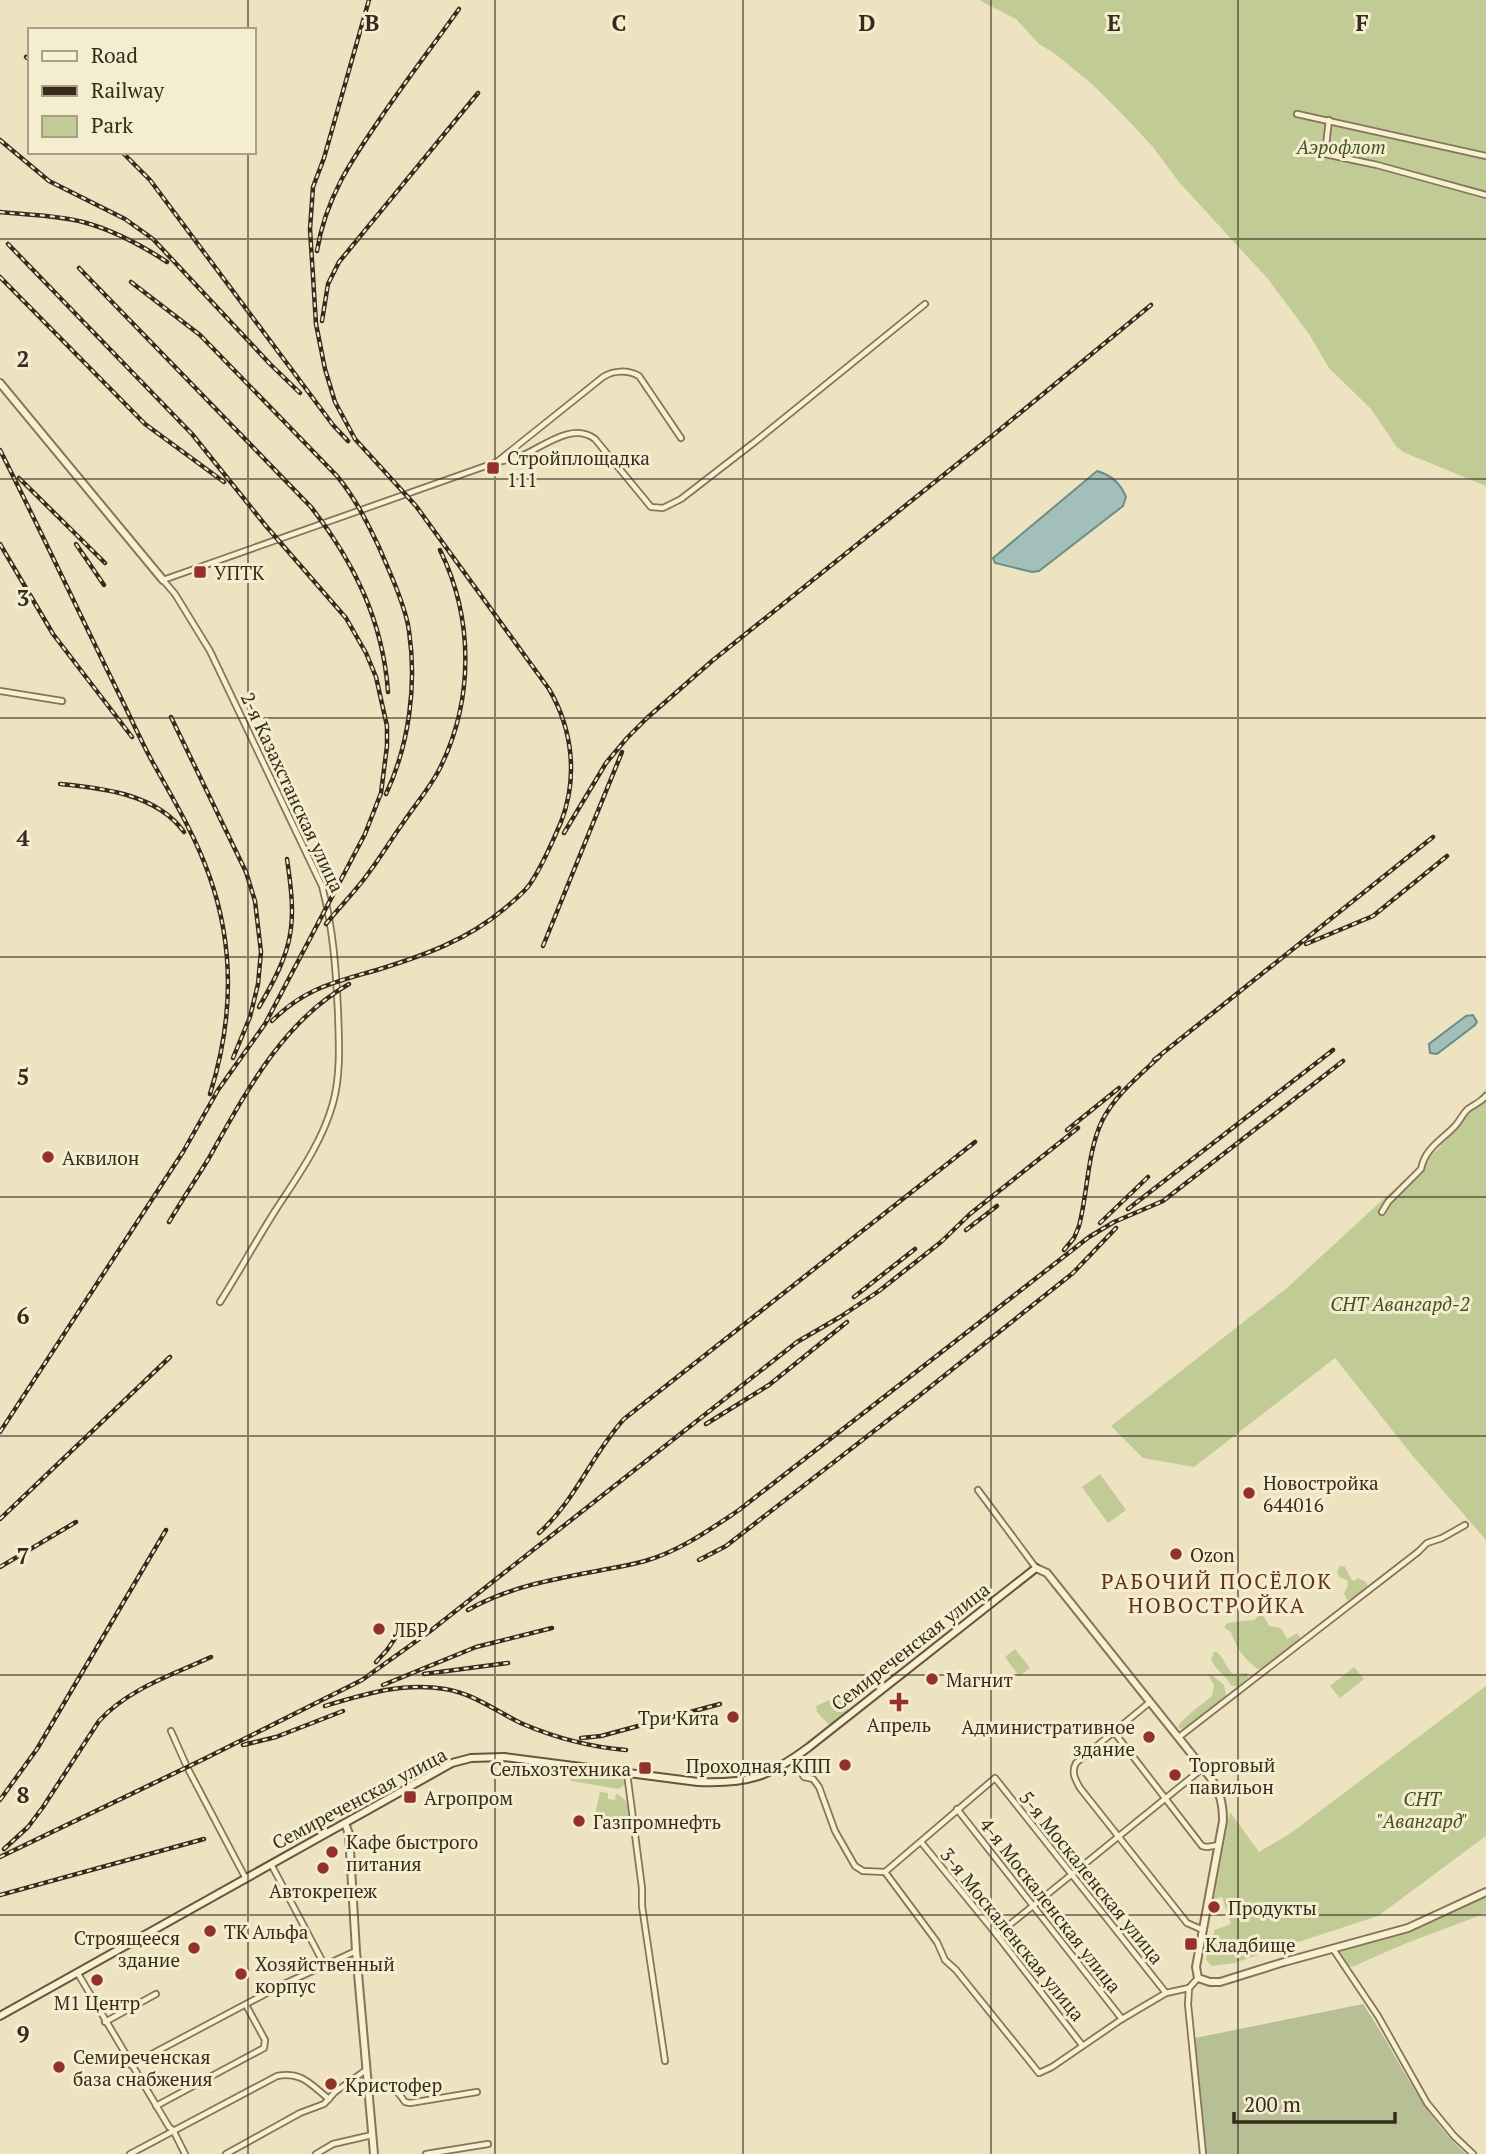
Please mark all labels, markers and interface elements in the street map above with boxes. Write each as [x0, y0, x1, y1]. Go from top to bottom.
text: B [365, 7, 380, 38]
text: C [612, 7, 627, 38]
text: D [859, 7, 876, 38]
text: E [1107, 7, 1121, 38]
text: F [1355, 7, 1369, 38]
legend [28, 28, 256, 154]
text: Road [91, 41, 138, 69]
text: Railway [91, 76, 165, 104]
text: Park [91, 111, 133, 139]
park label: Аэрофлот [1295, 134, 1386, 159]
text: 2 [17, 343, 30, 374]
place label: Стройплощадка 111 [507, 445, 650, 492]
marker: Стройплощадка 111 [485, 460, 501, 476]
place label: УПТК [214, 560, 265, 585]
marker: УПТК [192, 564, 208, 580]
text: 3 [17, 582, 30, 613]
street label: 2-я Казахстанская улица [236, 688, 351, 896]
text: 4 [17, 822, 30, 853]
text: 5 [17, 1061, 30, 1092]
place label: Аквилон [62, 1145, 139, 1170]
marker: Аквилон [40, 1149, 56, 1165]
park label: СНТ Авангард-2 [1330, 1291, 1470, 1316]
text: 6 [17, 1300, 30, 1331]
place label: Новостройка 644016 [1263, 1470, 1379, 1517]
marker: Новостройка 644016 [1241, 1485, 1257, 1501]
text: 7 [17, 1540, 30, 1571]
place label: Ozon [1190, 1542, 1235, 1567]
marker: Ozon [1168, 1546, 1184, 1562]
district label: РАБОЧИЙ ПОСЁЛОК НОВОСТРОЙКА [1101, 1567, 1333, 1619]
street label: Семиреченская улица [826, 1576, 995, 1716]
place label: ЛБР [392, 1617, 428, 1642]
marker: ЛБР [371, 1621, 387, 1637]
place label: Магнит [946, 1667, 1013, 1692]
marker: Магнит [924, 1671, 940, 1687]
marker: Апрель [891, 1694, 907, 1710]
place label: Три Кита [638, 1705, 719, 1730]
marker: Три Кита [725, 1709, 741, 1725]
place label: Апрель [867, 1712, 931, 1737]
place label: Административное здание [961, 1714, 1135, 1761]
marker: Административное здание [1141, 1729, 1157, 1745]
street label: Семиреченская улица [267, 1741, 451, 1855]
place label: Торговый павильон [1189, 1752, 1275, 1799]
place label: Проходная, КПП [686, 1753, 831, 1778]
place label: Сельхозтехника [490, 1756, 631, 1781]
marker: Проходная, КПП [837, 1757, 853, 1773]
marker: Сельхозтехника [637, 1760, 653, 1776]
marker: Торговый павильон [1167, 1767, 1183, 1783]
text: 8 [17, 1779, 30, 1810]
place label: Агропром [424, 1785, 513, 1810]
street label: 5-я Москаленская улица [1014, 1785, 1170, 1969]
park label: СНТ "Авангард" [1376, 1786, 1468, 1833]
marker: Агропром [402, 1789, 418, 1805]
place label: Газпромнефть [593, 1809, 721, 1834]
street label: 4-я Москаленская улица [975, 1812, 1128, 1998]
marker: Газпромнефть [571, 1813, 587, 1829]
place label: Кафе быстрого питания [346, 1829, 478, 1876]
street label: 3-я Москаленская улица [935, 1842, 1091, 2026]
marker: Кафе быстрого питания [324, 1844, 340, 1860]
marker: Автокрепеж [315, 1860, 331, 1876]
place label: Автокрепеж [269, 1878, 377, 1903]
place label: Продукты [1228, 1895, 1317, 1920]
marker: Продукты [1206, 1899, 1222, 1915]
place label: ТК Альфа [224, 1919, 309, 1944]
marker: ТК Альфа [202, 1923, 218, 1939]
place label: Строящееся здание [74, 1925, 180, 1972]
place label: Кладбище [1205, 1932, 1296, 1957]
marker: Кладбище [1183, 1936, 1199, 1952]
marker: Строящееся здание [186, 1940, 202, 1956]
place label: Хозяйственный корпус [255, 1951, 395, 1998]
marker: Хозяйственный корпус [233, 1966, 249, 1982]
marker: М1 Центр [89, 1972, 105, 1988]
place label: М1 Центр [54, 1990, 140, 2015]
text: 9 [17, 2018, 30, 2049]
place label: Семиреченская база снабжения [73, 2044, 213, 2091]
marker: Семиреченская база снабжения [51, 2059, 67, 2075]
place label: Кристофер [345, 2072, 442, 2097]
marker: Кристофер [323, 2076, 339, 2092]
scale bar [1234, 2080, 1395, 2124]
text: 200 m [1244, 2090, 1301, 2118]

